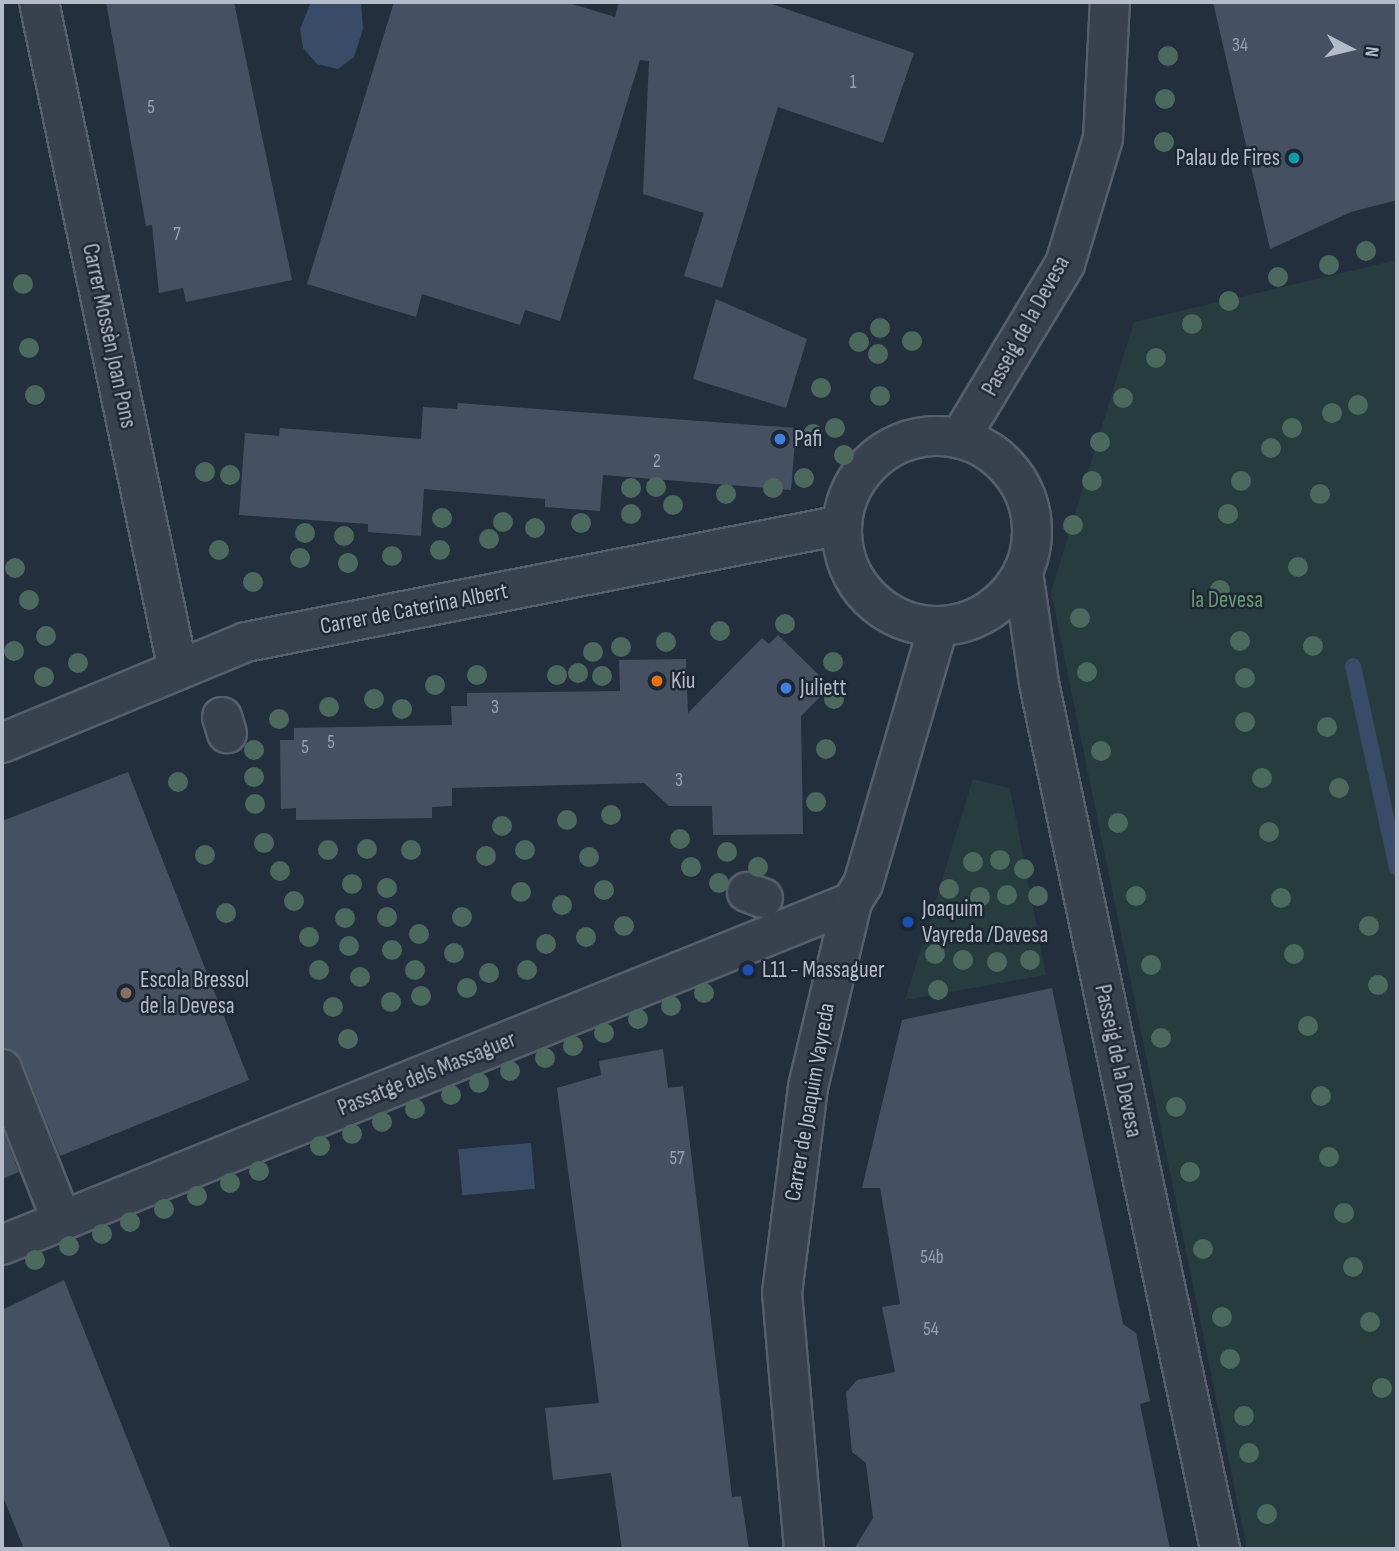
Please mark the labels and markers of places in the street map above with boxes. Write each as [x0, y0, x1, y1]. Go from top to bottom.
place label: Palau de Fires [1176, 144, 1280, 172]
marker: Palau de Fires [1286, 150, 1302, 166]
place label: Pafi [794, 425, 822, 453]
marker: Pafi [772, 431, 788, 447]
place label: Kiu [671, 667, 695, 695]
marker: Kiu [649, 673, 665, 689]
place label: Juliett [800, 674, 847, 702]
marker: Juliett [778, 680, 794, 696]
place label: Joaquim Vayreda /Davesa [922, 895, 1048, 949]
marker: Joaquim Vayreda /Davesa [900, 914, 916, 930]
place label: L11 - Massaguer [762, 956, 884, 984]
marker: L11 - Massaguer [740, 962, 756, 978]
place label: Escola Bressol de la Devesa [140, 966, 249, 1020]
marker: Escola Bressol de la Devesa [118, 985, 134, 1001]

